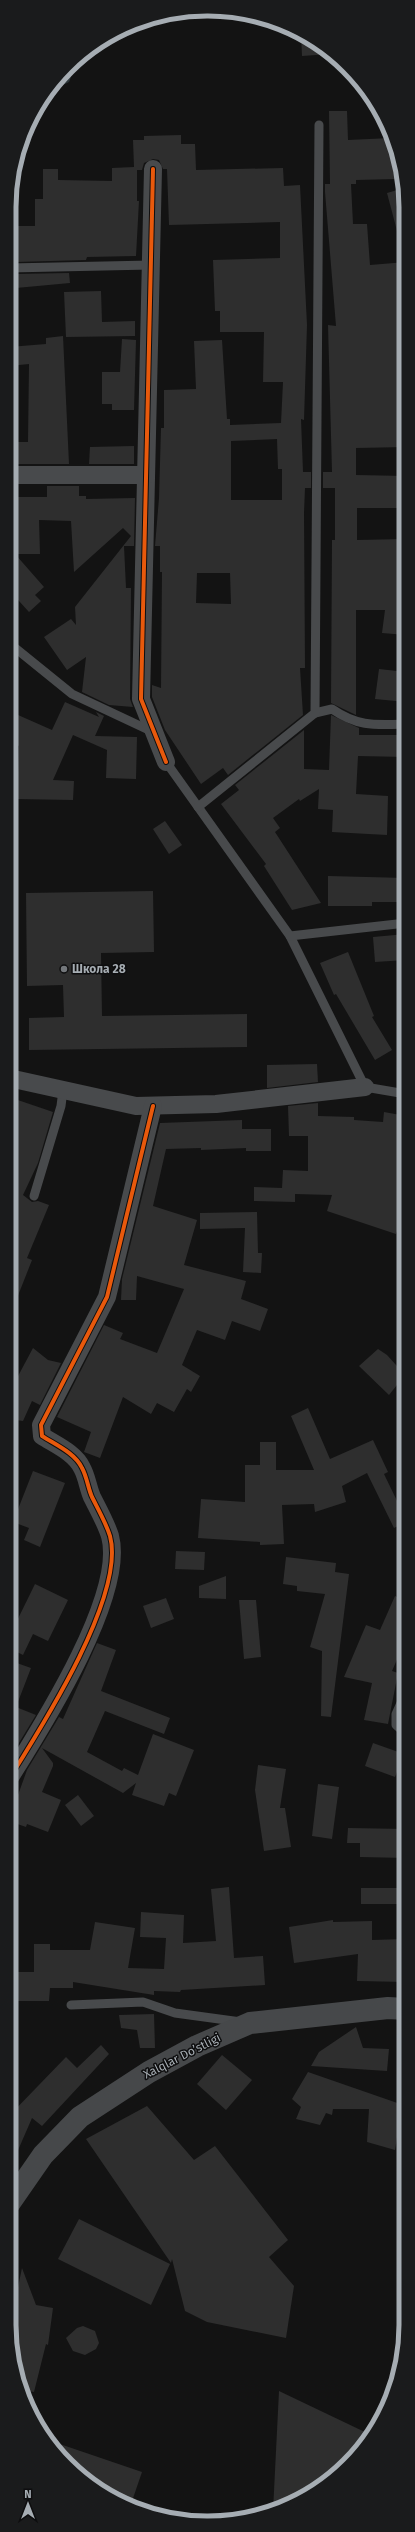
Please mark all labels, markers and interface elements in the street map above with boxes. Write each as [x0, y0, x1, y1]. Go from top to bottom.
place label: Школа 28 [72, 962, 126, 976]
marker: Школа 28 [59, 964, 69, 974]
street label: Xalqlar Do’stligi [141, 2031, 223, 2081]
north arrow [8, 2484, 48, 2524]
text: N [24, 2488, 32, 2501]

